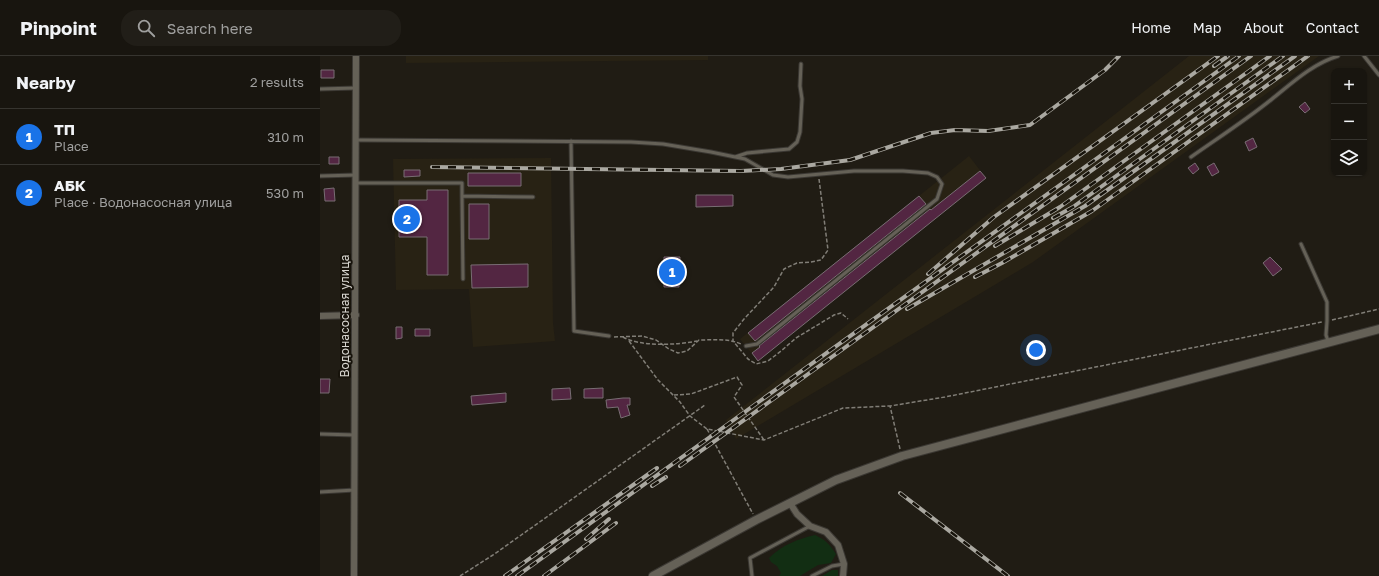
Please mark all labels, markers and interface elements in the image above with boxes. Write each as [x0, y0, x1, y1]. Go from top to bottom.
search box [121, 10, 401, 46]
text: Pinpoint [20, 16, 97, 39]
icon: search [135, 17, 157, 39]
text: Search here [167, 19, 253, 37]
text: Home [1131, 19, 1171, 36]
text: Map [1193, 19, 1221, 36]
text: About [1243, 19, 1284, 36]
text: Contact [1306, 19, 1359, 36]
map controls [1331, 68, 1367, 176]
button: + [1331, 68, 1367, 104]
text: Nearby [16, 72, 76, 93]
text: 2 results [250, 74, 304, 90]
button: − [1331, 104, 1367, 140]
text: ТП [54, 120, 75, 138]
text: 1 [26, 129, 32, 145]
text: 310 m [267, 129, 304, 145]
text: Place [54, 138, 89, 154]
button: layers [1331, 140, 1367, 176]
text: АБК [54, 176, 86, 194]
text: 2 [25, 185, 33, 201]
text: 530 m [266, 185, 304, 201]
text: Place · Водонасосная улица [54, 194, 232, 210]
pin: 2 [394, 204, 420, 234]
street label: Водонасосная улица [337, 254, 352, 378]
pin: 1 [659, 257, 685, 287]
your location [1026, 340, 1046, 360]

